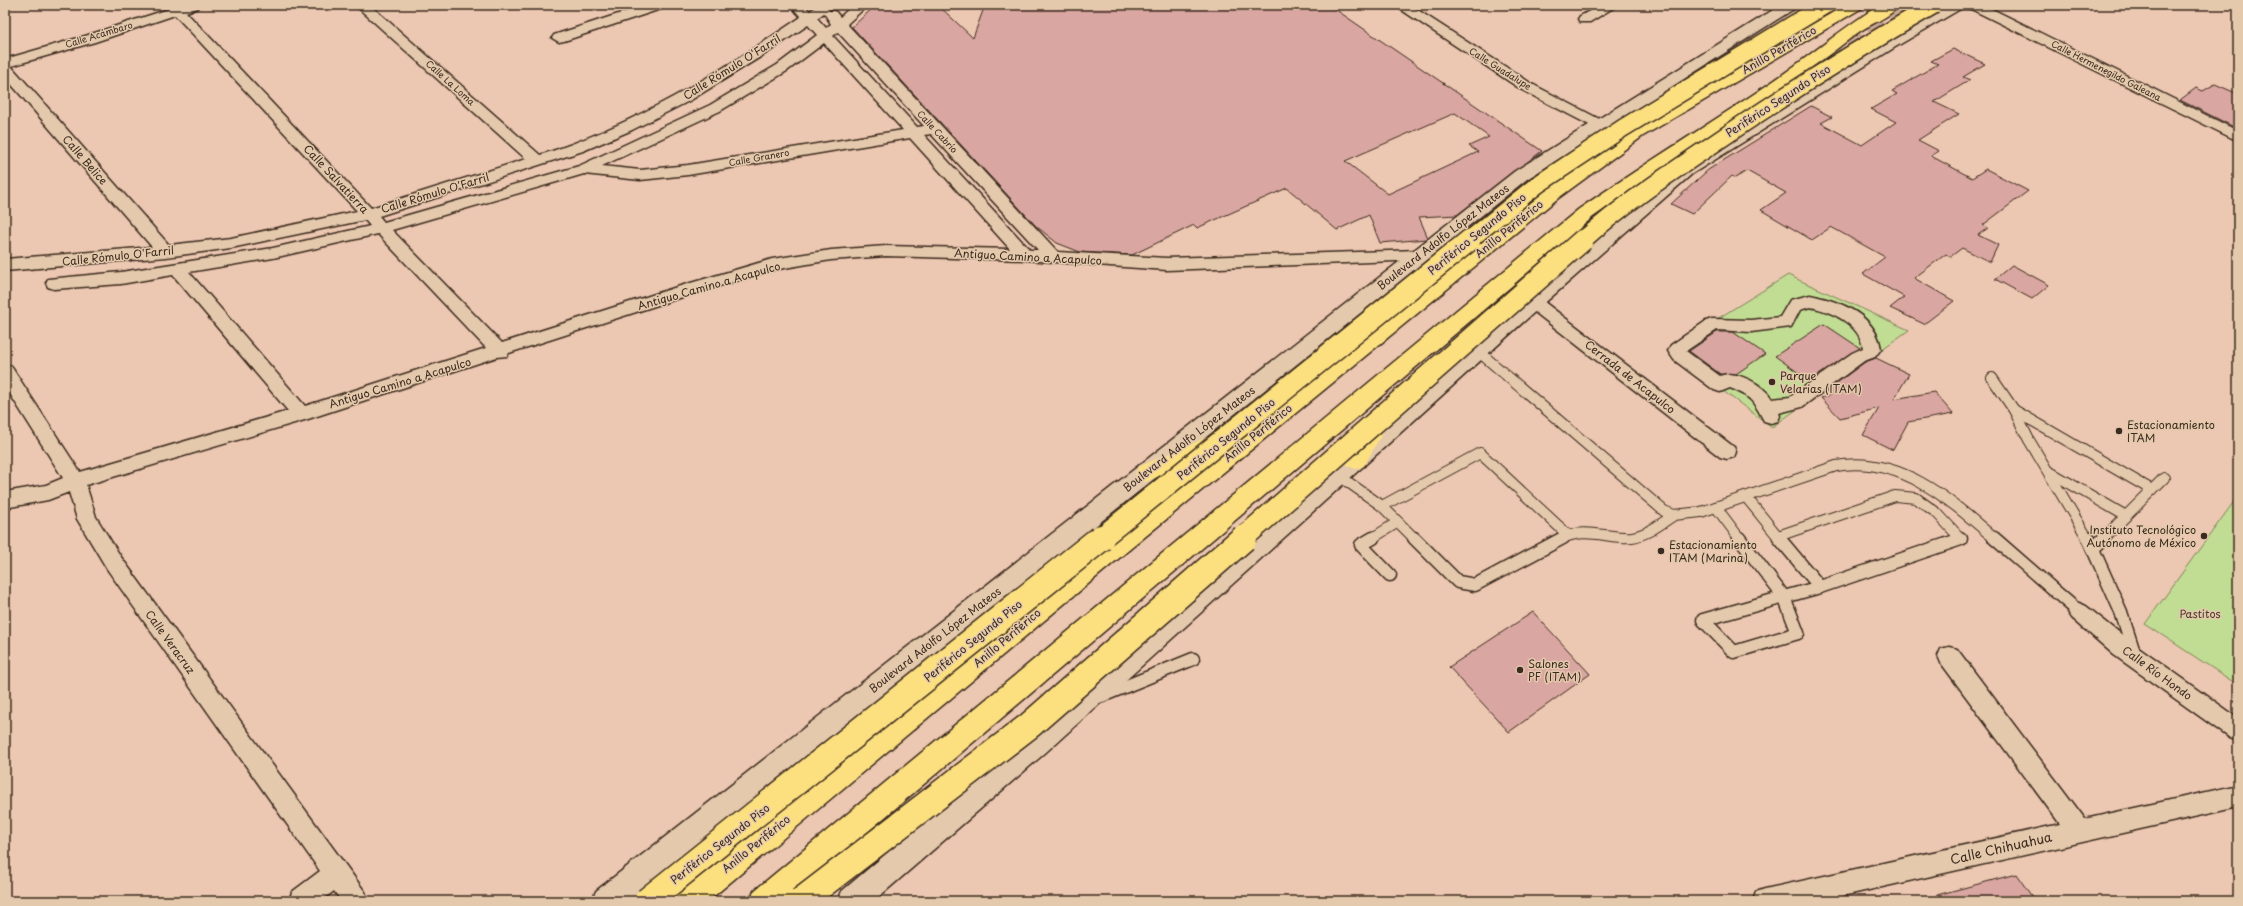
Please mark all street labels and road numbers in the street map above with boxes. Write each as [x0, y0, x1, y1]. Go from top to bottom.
street label: Calle Acámbaro [63, 17, 134, 51]
street label: Anillo Periférico [1738, 21, 1819, 78]
street label: Calle Rómulo O'Farril [680, 30, 784, 104]
street label: Calle Hermenegildo Galeana [2049, 36, 2164, 104]
street label: Calle Guadalupe [1467, 43, 1534, 93]
street label: Calle La Loma [423, 56, 479, 108]
street label: Periférico Segundo Piso [1722, 60, 1834, 141]
street label: Calle Cabrío [914, 107, 961, 156]
street label: Calle Belice [59, 131, 112, 189]
street label: Calle Salvatierra [300, 140, 373, 217]
street label: Calle Granero [728, 145, 790, 169]
street label: Calle Rómulo O'Farril [379, 168, 491, 217]
street label: Boulevard Adolfo López Mateos [1373, 180, 1512, 294]
street label: Periférico Segundo Piso [1424, 189, 1529, 279]
street label: Anillo Periférico [1471, 196, 1547, 262]
street label: Calle Rómulo O'Farril [61, 241, 175, 270]
street label: Antiguo Camino a Acapulco [954, 244, 1102, 269]
street label: Antiguo Camino a Acapulco [635, 257, 782, 314]
street label: Cerrada de Acapulco [1581, 336, 1679, 417]
street label: Antiguo Camino a Acapulco [327, 353, 473, 412]
street label: Boulevard Adolfo López Mateos [1119, 382, 1258, 496]
street label: Periférico Segundo Piso [1173, 394, 1278, 484]
street label: Anillo Periférico [1220, 400, 1296, 466]
street label: Boulevard Adolfo López Mateos [865, 583, 1004, 697]
street label: Periférico Segundo Piso [920, 596, 1025, 686]
street label: Anillo Periférico [969, 604, 1044, 671]
street label: Calle Veracruz [142, 606, 199, 677]
street label: Calle Río Hondo [2119, 641, 2196, 704]
street label: Periférico Segundo Piso [666, 799, 773, 888]
street label: Anillo Periférico [718, 811, 794, 877]
street label: Calle Chihuahua [1948, 826, 2054, 868]

